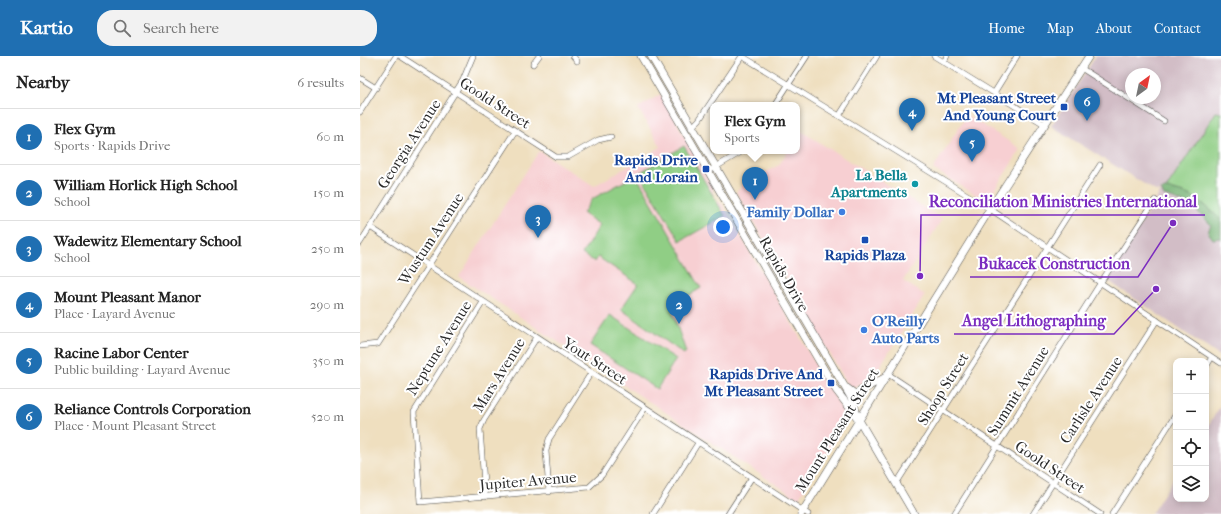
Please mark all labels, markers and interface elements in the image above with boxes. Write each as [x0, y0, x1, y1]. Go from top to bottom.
search box [97, 10, 377, 46]
text: Kartio [20, 17, 73, 39]
icon: search [111, 17, 133, 39]
text: Search here [143, 19, 219, 37]
text: Home [988, 20, 1025, 37]
text: Map [1047, 20, 1074, 37]
text: About [1096, 20, 1132, 37]
text: Contact [1154, 20, 1201, 37]
north arrow [1125, 68, 1161, 104]
text: Nearby [16, 72, 70, 92]
street label: Goold Street [456, 73, 534, 133]
text: 6 results [297, 75, 344, 90]
pin: 6 [1074, 88, 1100, 121]
place label: Mt Pleasant Street And Young Court [936, 89, 1057, 124]
street label: Georgia Avenue [373, 95, 445, 192]
pin: 4 [899, 98, 925, 131]
popup [710, 102, 800, 154]
marker: Mt Pleasant Street And Young Court [1059, 102, 1069, 112]
text: Flex Gym [724, 112, 786, 130]
text: Flex Gym [54, 120, 116, 138]
text: 1 [27, 129, 31, 144]
text: 60 m [316, 129, 344, 144]
pin: 5 [959, 129, 985, 162]
text: Sports [724, 130, 760, 145]
text: Sports · Rapids Drive [54, 138, 170, 153]
place label: Rapids Drive And Lorain [614, 151, 699, 186]
marker: Rapids Drive And Lorain [701, 164, 711, 174]
place label: La Bella Apartments [830, 166, 908, 201]
pin: 1 [742, 167, 768, 200]
text: William Horlick High School [54, 176, 238, 194]
marker: La Bella Apartments [910, 179, 920, 189]
text: 2 [26, 185, 32, 200]
text: 150 m [313, 185, 344, 200]
callout: Reconciliation Ministries International [921, 187, 1205, 215]
street label: Wustum Avenue [394, 189, 468, 289]
text: Reconciliation Ministries International [929, 192, 1198, 211]
text: School [54, 194, 90, 209]
place label: Family Dollar [746, 203, 835, 221]
pin: 3 [525, 205, 551, 238]
marker: Family Dollar [837, 207, 847, 217]
your location [713, 217, 733, 237]
text: Wadewitz Elementary School [54, 232, 242, 250]
street label: Rapids Drive [755, 233, 813, 315]
marker: Rapids Plaza [860, 235, 870, 245]
text: 3 [26, 241, 32, 256]
text: 250 m [311, 241, 344, 256]
place label: Rapids Plaza [824, 246, 907, 264]
callout: Bukacek Construction [970, 249, 1138, 277]
text: School [54, 250, 90, 265]
text: Bukacek Construction [978, 254, 1131, 273]
text: Mount Pleasant Manor [54, 288, 201, 306]
pin: 2 [666, 291, 692, 324]
text: 4 [25, 297, 33, 312]
text: 290 m [310, 297, 344, 312]
street label: Neptune Avenue [403, 297, 476, 399]
text: Place · Layard Avenue [54, 306, 175, 321]
callout: Angel Lithographing [954, 306, 1114, 334]
text: Angel Lithographing [961, 311, 1106, 331]
place label: O'Reilly Auto Parts [871, 312, 940, 347]
marker: O'Reilly Auto Parts [859, 325, 869, 335]
street label: Yout Street [559, 333, 631, 389]
street label: Mars Avenue [469, 334, 529, 415]
street label: Summit Avenue [983, 342, 1053, 439]
text: Racine Labor Center [54, 344, 189, 362]
street label: Shoop Street [914, 349, 973, 429]
street label: Carlisle Avenue [1056, 352, 1126, 447]
text: 5 [26, 353, 32, 368]
text: 350 m [312, 353, 344, 368]
map controls [1173, 358, 1209, 502]
button: + [1173, 358, 1209, 394]
text: Public building · Layard Avenue [54, 362, 230, 377]
street label: Mount Pleasant Street [791, 364, 883, 496]
place label: Rapids Drive And Mt Pleasant Street [703, 365, 824, 400]
marker: Rapids Drive And Mt Pleasant Street [826, 378, 836, 388]
button: − [1173, 394, 1209, 430]
text: Reliance Controls Corporation [54, 400, 251, 418]
text: 6 [25, 409, 33, 424]
text: 520 m [311, 409, 344, 424]
text: Place · Mount Pleasant Street [54, 418, 216, 433]
button: locate [1173, 430, 1209, 466]
street label: Goold Street [1011, 437, 1089, 497]
button: layers [1173, 466, 1209, 502]
street label: Jupiter Avenue [478, 468, 578, 494]

